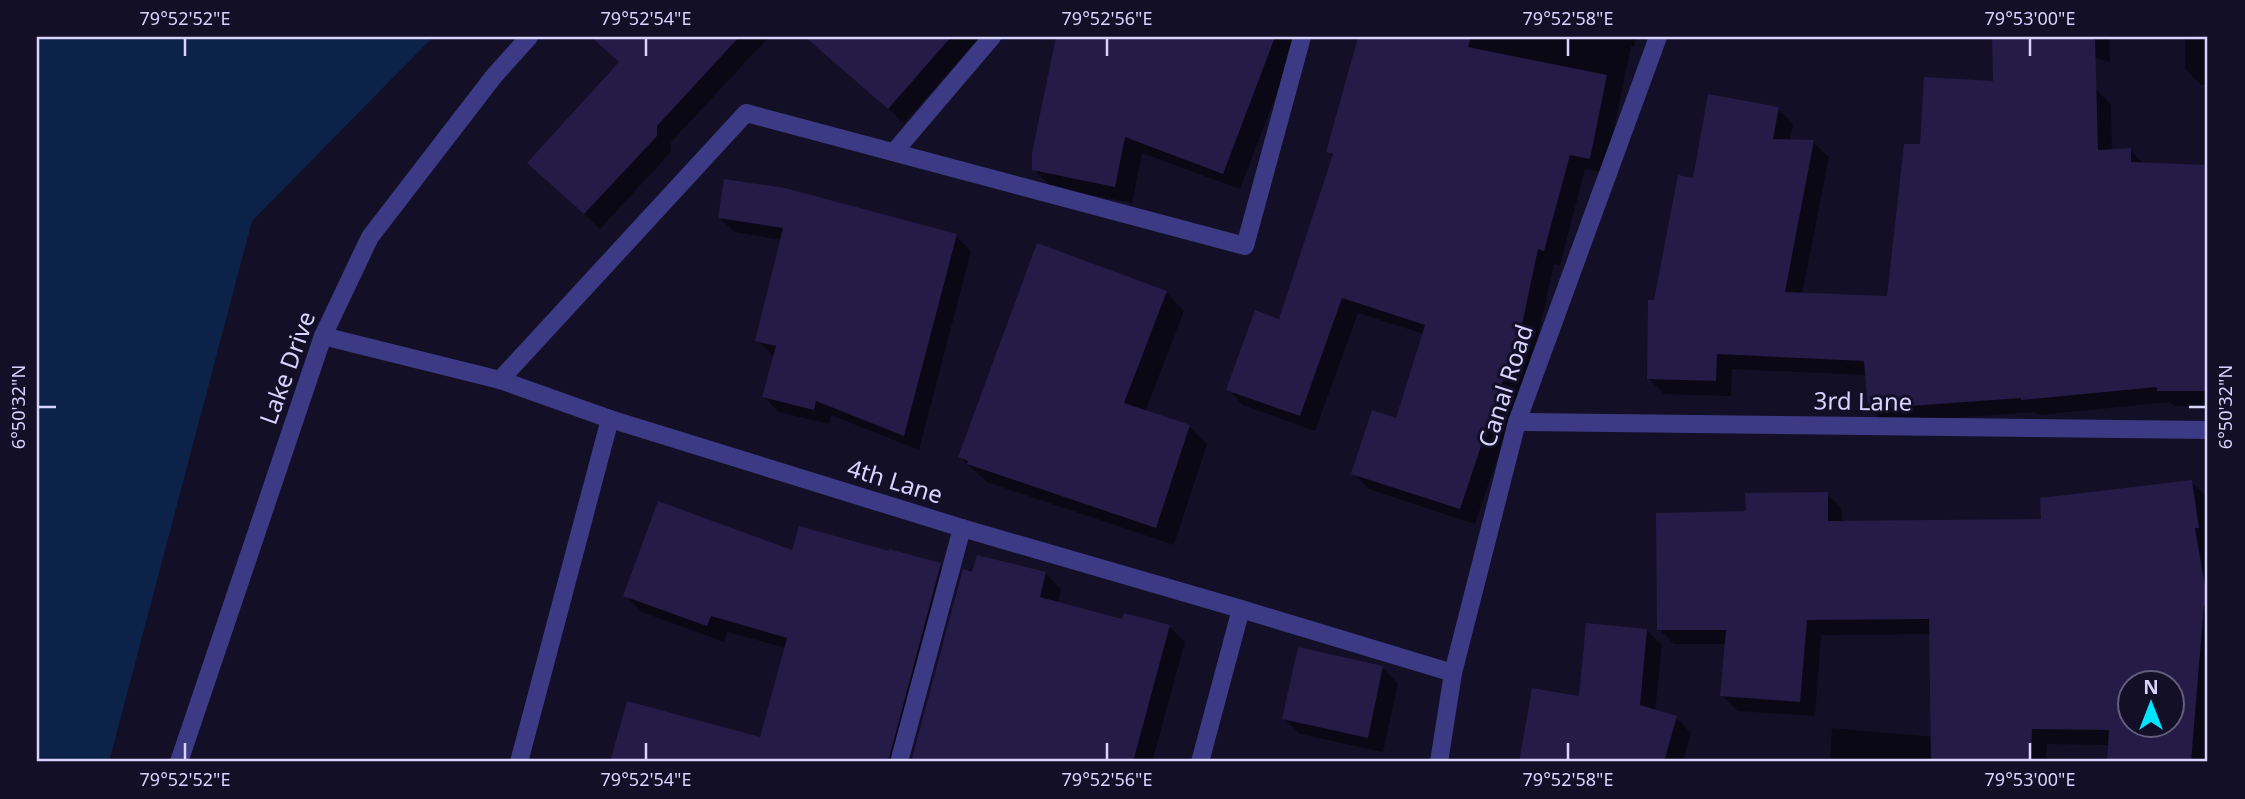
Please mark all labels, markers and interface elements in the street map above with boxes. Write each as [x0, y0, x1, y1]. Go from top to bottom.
text: 79°52'52"E [140, 6, 230, 30]
text: 79°52'54"E [601, 6, 691, 30]
text: 79°52'56"E [1062, 6, 1152, 30]
text: 79°52'58"E [1523, 6, 1613, 30]
text: 79°53'00"E [1985, 6, 2075, 30]
street label: Lake Drive [251, 306, 322, 429]
street label: Canal Road [1469, 320, 1540, 451]
text: 6°50'32"N [6, 365, 30, 449]
text: 6°50'32"N [2213, 365, 2237, 449]
street label: 3rd Lane [1813, 383, 1913, 418]
street label: 4th Lane [844, 450, 947, 511]
north arrow [2116, 670, 2186, 740]
text: N [2143, 674, 2159, 700]
text: 79°52'52"E [140, 767, 230, 791]
text: 79°52'54"E [601, 767, 691, 791]
text: 79°52'56"E [1062, 767, 1152, 791]
text: 79°52'58"E [1523, 767, 1613, 791]
text: 79°53'00"E [1985, 767, 2075, 791]

